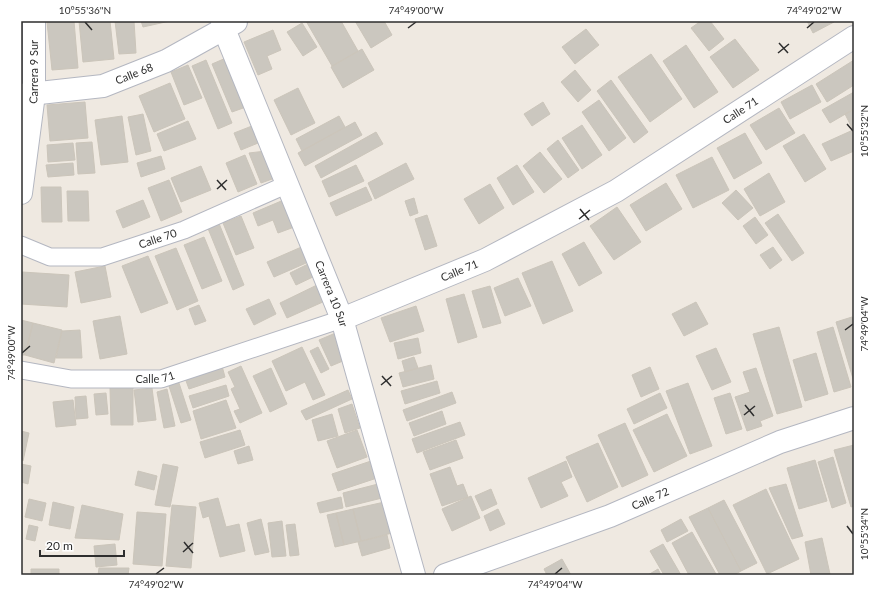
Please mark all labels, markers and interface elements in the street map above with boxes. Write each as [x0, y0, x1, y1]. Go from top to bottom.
text: 10°55'36"N [59, 4, 111, 16]
text: 74°49'00"W [388, 4, 444, 16]
text: 74°49'02"W [786, 4, 842, 16]
street label: Carrera 9 Sur [26, 40, 40, 104]
street label: Calle 68 [113, 60, 155, 86]
street label: Calle 71 [720, 94, 760, 126]
text: 10°55'32"N [858, 105, 870, 157]
street label: Calle 70 [137, 226, 179, 251]
street label: Calle 71 [438, 257, 480, 284]
street label: Carrera 10 Sur [313, 258, 351, 328]
text: 74°49'04"W [858, 296, 870, 352]
text: 74°49'00"W [5, 325, 17, 381]
street label: Calle 71 [135, 368, 176, 385]
street label: Calle 72 [629, 484, 671, 512]
text: 10°55'34"N [858, 508, 870, 560]
scale bar [40, 532, 124, 558]
text: 20 m [46, 538, 73, 553]
text: 74°49'02"W [128, 578, 184, 590]
text: 74°49'04"W [527, 578, 583, 590]

